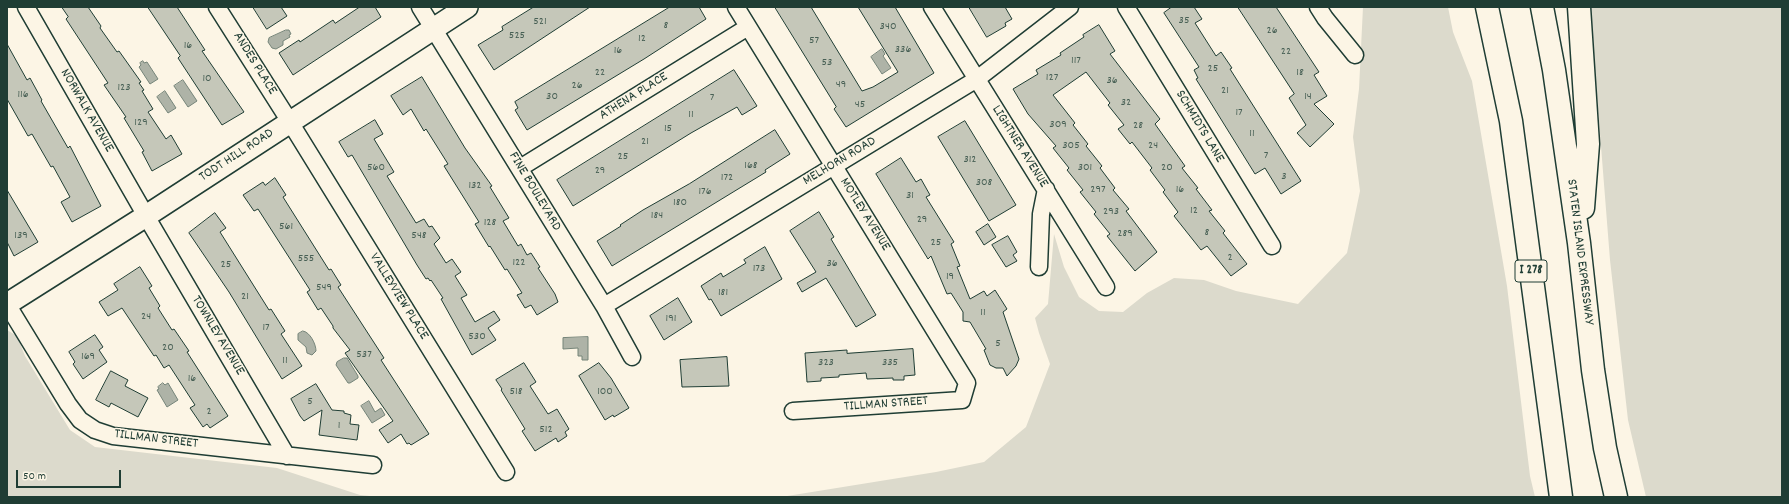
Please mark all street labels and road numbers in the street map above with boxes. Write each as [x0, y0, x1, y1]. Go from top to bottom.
street label: ANDES PLACE [228, 30, 280, 98]
street label: NORWALK AVENUE [55, 66, 117, 156]
street label: ATHENA PLACE [597, 69, 671, 125]
street label: SCHMIDTS LANE [1171, 88, 1227, 166]
street label: LIGHTNER AVENUE [987, 103, 1051, 191]
street label: TODT HILL ROAD [197, 126, 277, 186]
street label: MELHORN ROAD [800, 134, 880, 190]
street label: FINE BOULEVARD [504, 150, 564, 234]
street label: MOTLEY AVENUE [835, 175, 893, 255]
street label: STATEN ISLAND EXPRESSWAY [1562, 178, 1596, 326]
street label: VALLEYVIEW PLACE [365, 251, 431, 343]
road number: I 278 [1515, 260, 1547, 282]
street label: TOWNLEY AVENUE [187, 293, 247, 379]
street label: TILLMAN STREET [843, 394, 929, 416]
street label: TILLMAN STREET [113, 427, 199, 453]

